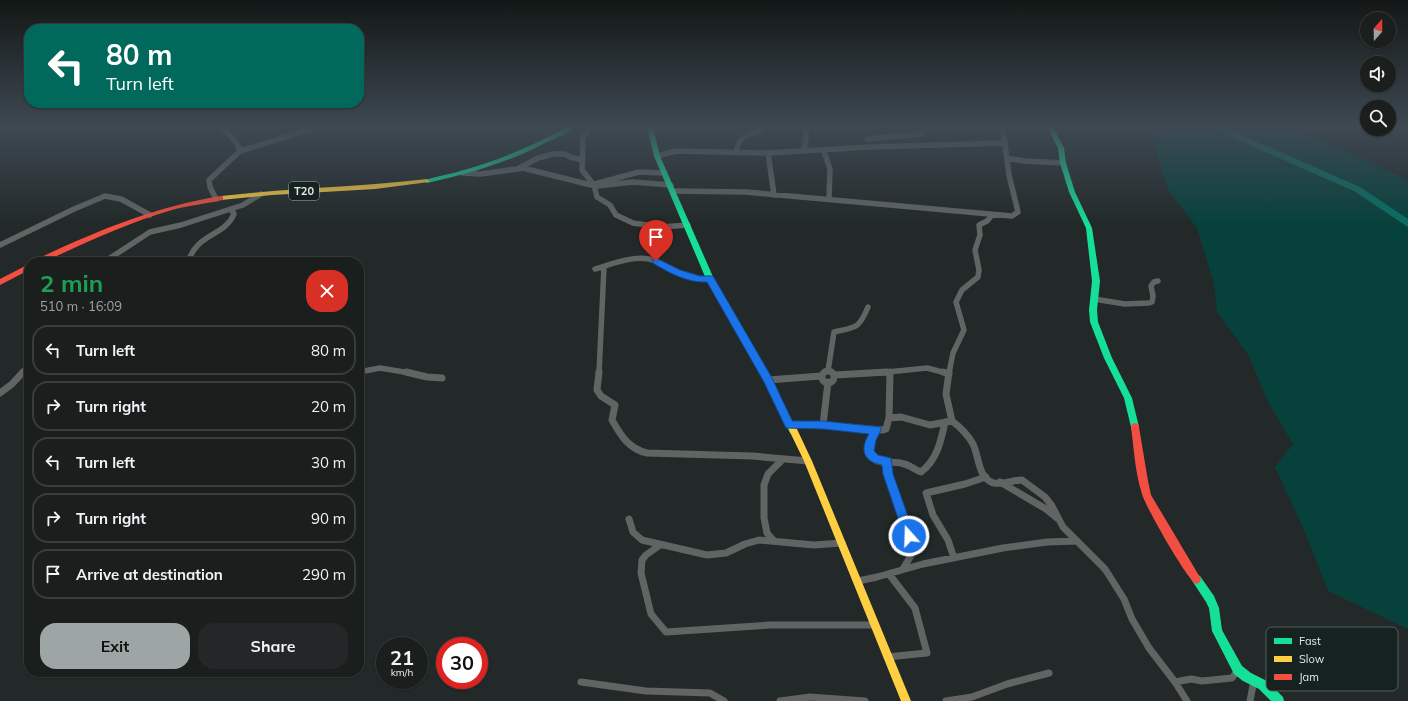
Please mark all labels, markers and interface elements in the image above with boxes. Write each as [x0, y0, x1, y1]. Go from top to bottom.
north arrow [1360, 12, 1396, 48]
map controls [1360, 12, 1396, 136]
text: 80 m [106, 37, 172, 72]
icon: left [40, 40, 92, 92]
button: sound [1360, 56, 1396, 92]
text: Turn left [106, 72, 174, 95]
button: search [1360, 100, 1396, 136]
road number: T20 [289, 182, 319, 200]
pin [639, 220, 673, 261]
icon: arrive [645, 226, 667, 248]
text: 2 min [40, 268, 103, 298]
button: close [306, 270, 348, 312]
text: 510 m · 16:09 [40, 298, 122, 314]
icon: left [42, 339, 64, 361]
text: Turn left [76, 341, 135, 360]
text: 80 m [311, 341, 346, 360]
icon: right [42, 395, 64, 417]
text: Turn right [76, 397, 146, 416]
text: 20 m [311, 397, 346, 416]
icon: left [42, 451, 64, 473]
text: Turn left [76, 453, 135, 472]
text: 30 m [311, 453, 346, 472]
icon: right [42, 507, 64, 529]
text: Turn right [76, 509, 146, 528]
text: 90 m [311, 509, 346, 528]
position arrow [888, 515, 930, 557]
icon: arrive [42, 563, 64, 585]
text: Arrive at destination [76, 565, 223, 584]
text: 290 m [302, 565, 346, 584]
button: Exit [40, 623, 190, 669]
button: Share [198, 623, 348, 669]
legend [1266, 627, 1398, 691]
text: Fast [1299, 634, 1321, 648]
speed limit sign: 30 [436, 637, 488, 689]
text: 21 [390, 645, 414, 670]
text: Slow [1299, 652, 1325, 666]
text: km/h [391, 666, 413, 679]
text: Jam [1299, 670, 1319, 684]

